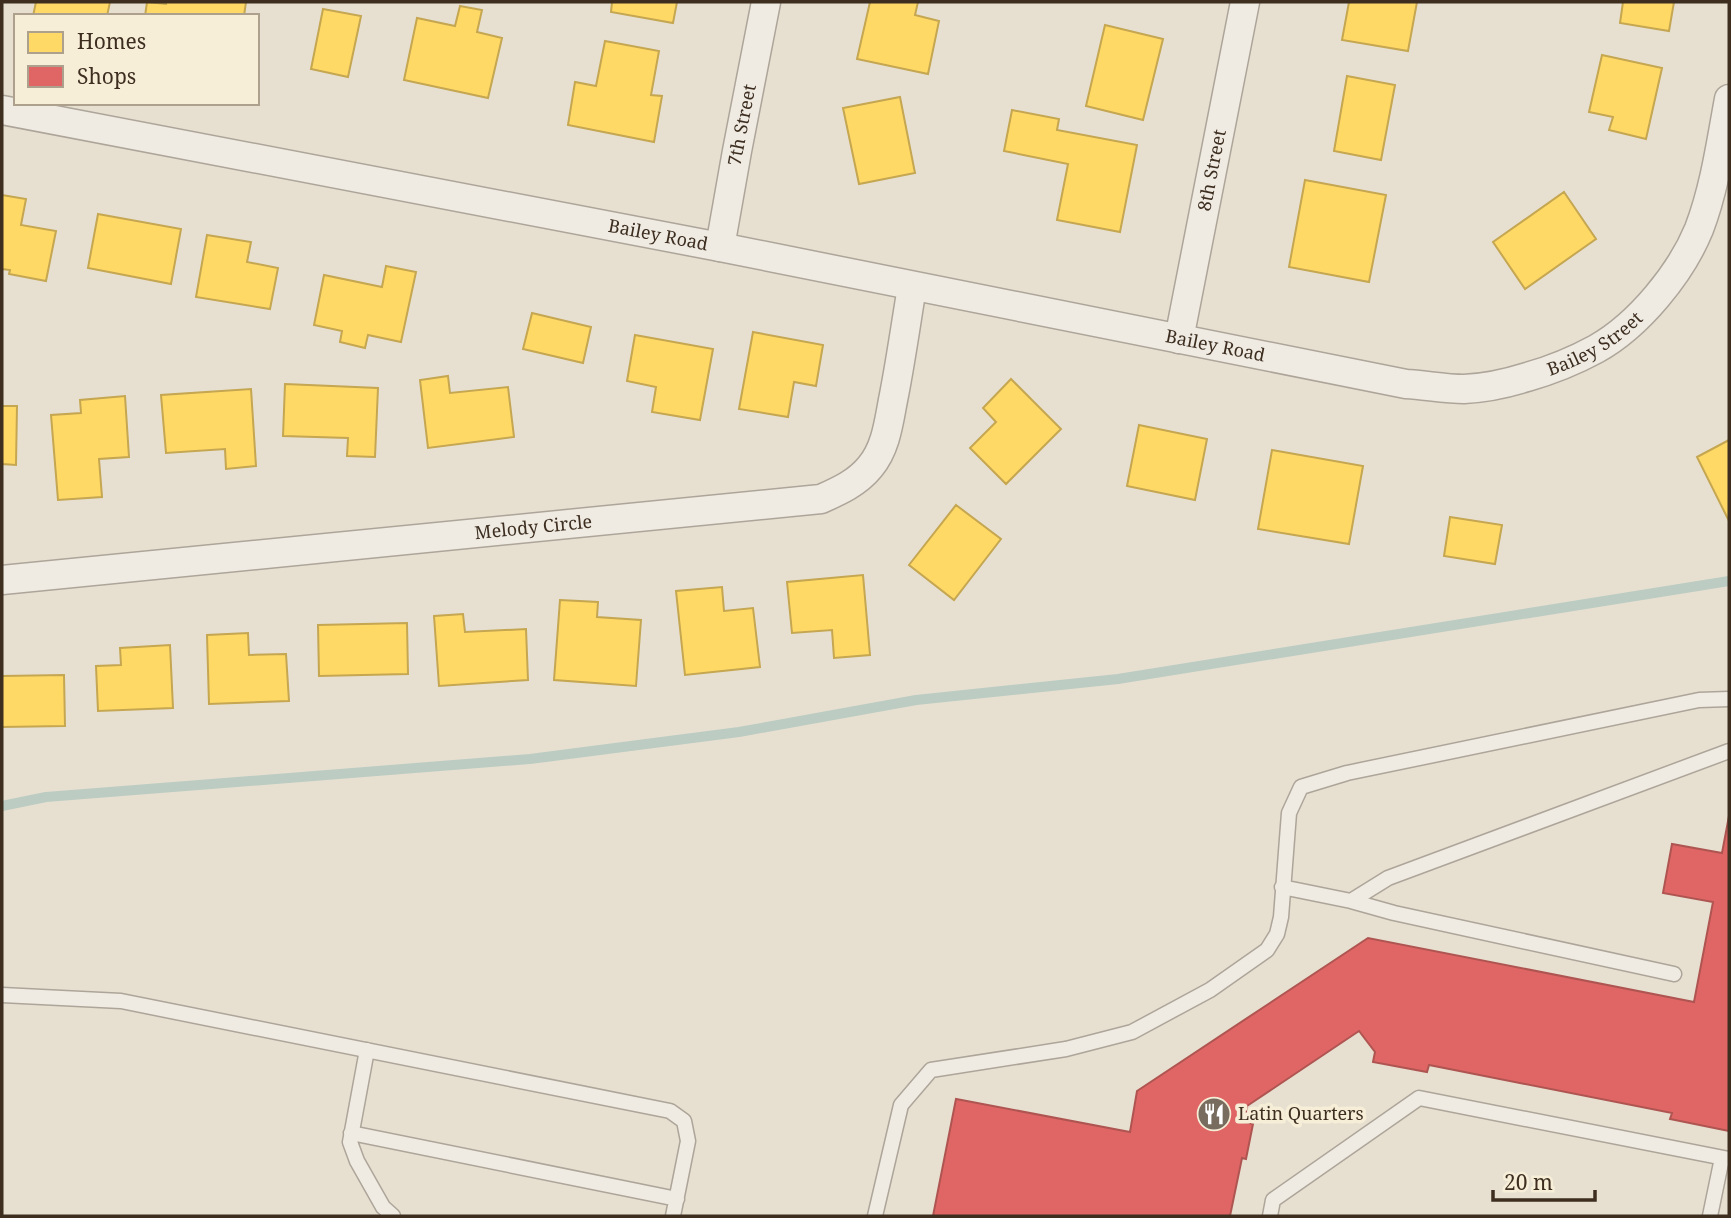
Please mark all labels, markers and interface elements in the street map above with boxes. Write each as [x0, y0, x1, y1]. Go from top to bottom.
legend [14, 14, 259, 105]
text: Homes [77, 27, 146, 55]
text: Shops [77, 62, 136, 90]
street label: 7th Street [722, 82, 761, 168]
street label: 8th Street [1191, 127, 1231, 213]
street label: Bailey Road [606, 213, 710, 255]
street label: Bailey Street [1543, 306, 1647, 381]
street label: Bailey Road [1163, 323, 1267, 367]
street label: Melody Circle [473, 509, 593, 544]
restaurant icon: Latin Quarters [1195, 1095, 1233, 1133]
place label: Latin Quarters [1238, 1101, 1364, 1125]
scale bar [1493, 1158, 1594, 1202]
text: 20 m [1504, 1168, 1553, 1196]

